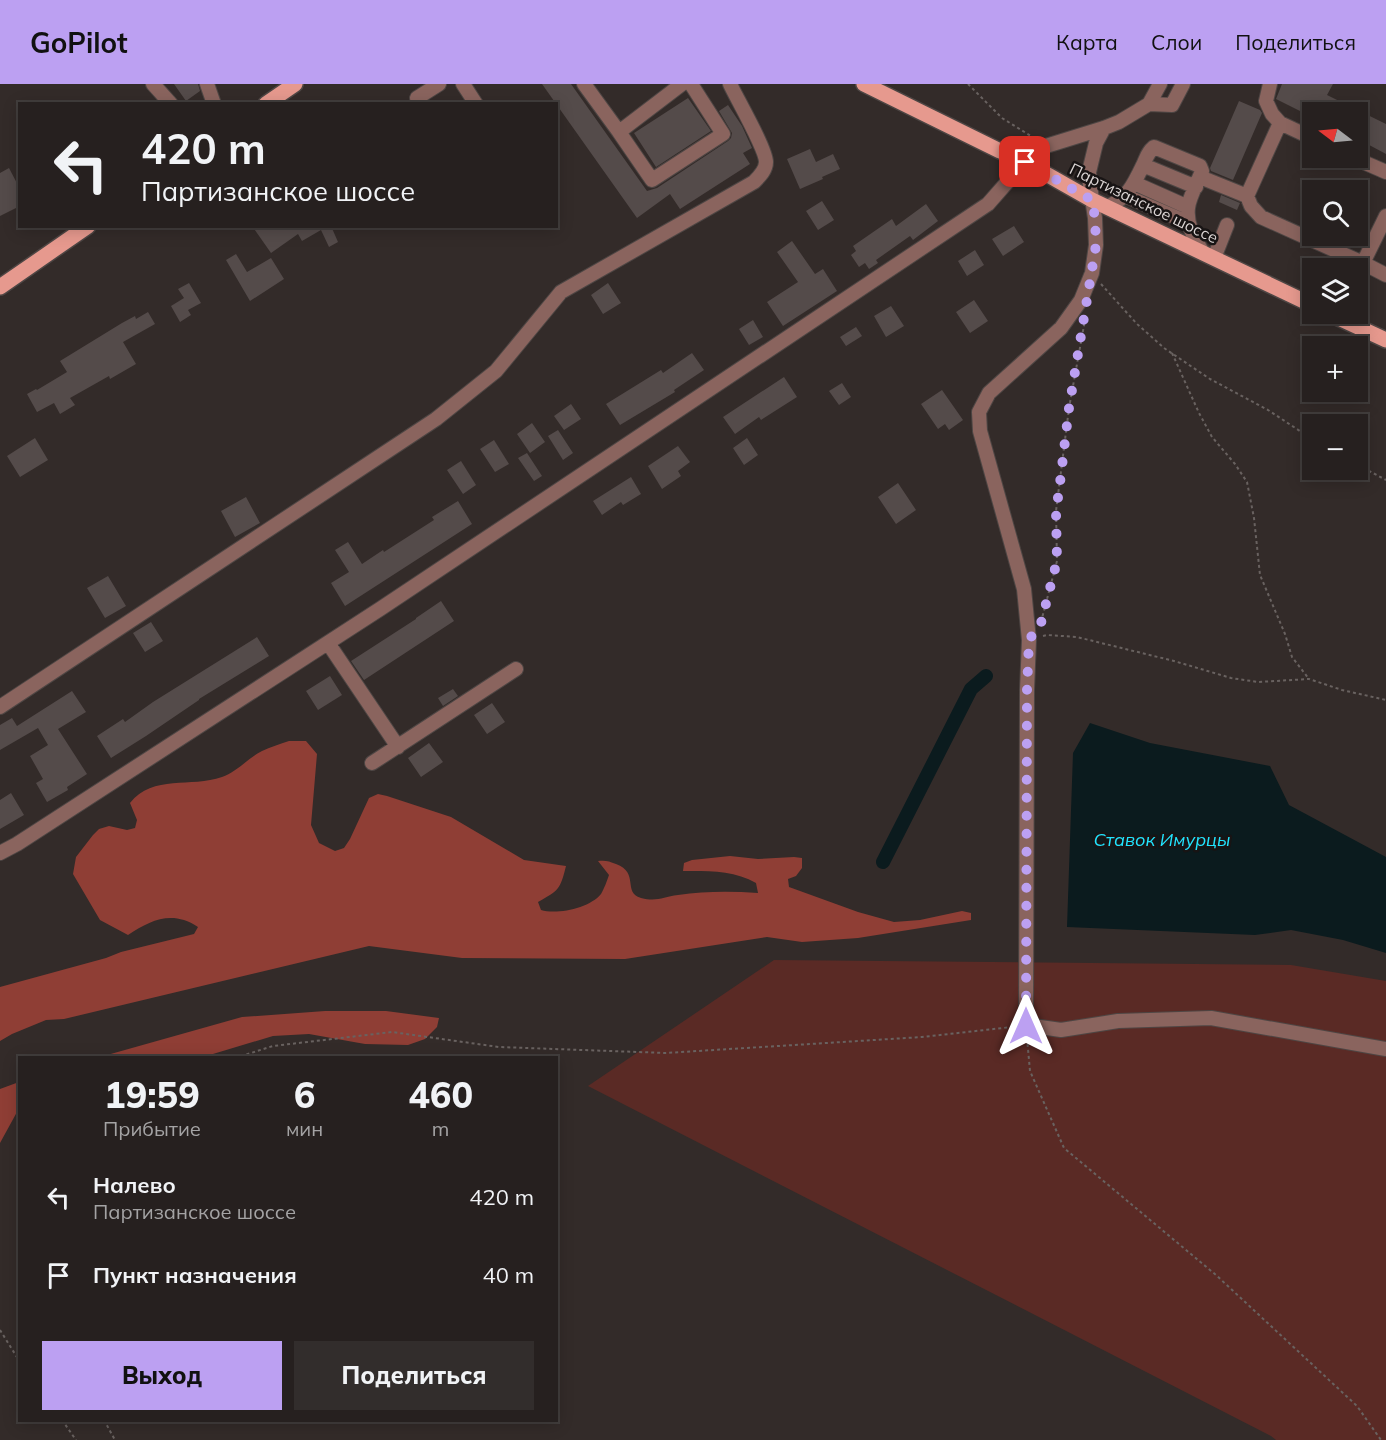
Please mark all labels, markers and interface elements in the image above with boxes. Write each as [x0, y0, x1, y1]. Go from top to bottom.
text: GoPilot [30, 25, 128, 60]
text: Карта [1056, 29, 1118, 55]
text: Слои [1151, 29, 1202, 55]
text: Поделиться [1235, 29, 1356, 55]
north arrow [1302, 102, 1368, 168]
map controls [1302, 102, 1368, 480]
text: 420 m [141, 122, 266, 175]
icon: left [42, 126, 120, 204]
pin [999, 136, 1050, 187]
icon: arrive [1008, 145, 1041, 178]
street label: Партизанское шоссе [1067, 158, 1222, 248]
text: Партизанское шоссе [141, 174, 415, 208]
button: search [1302, 180, 1368, 246]
button: layers [1302, 258, 1368, 324]
button: + [1302, 336, 1368, 402]
button: − [1302, 414, 1368, 480]
water label: Ставок Имурцы [1093, 828, 1231, 851]
position arrow [994, 994, 1058, 1058]
text: 19:59 [104, 1072, 200, 1117]
text: 6 [294, 1072, 315, 1117]
text: 460 [408, 1072, 473, 1117]
text: Прибытие [103, 1116, 201, 1141]
text: мин [286, 1116, 323, 1141]
text: m [432, 1116, 449, 1141]
text: Налево [93, 1171, 176, 1199]
icon: left [42, 1181, 75, 1214]
text: 420 m [469, 1183, 534, 1211]
text: Партизанское шоссе [93, 1199, 296, 1224]
icon: arrive [42, 1259, 75, 1292]
text: Пункт назначения [93, 1261, 297, 1289]
text: 40 m [483, 1261, 534, 1289]
button: Выход [42, 1341, 282, 1410]
button: Поделиться [294, 1341, 534, 1410]

